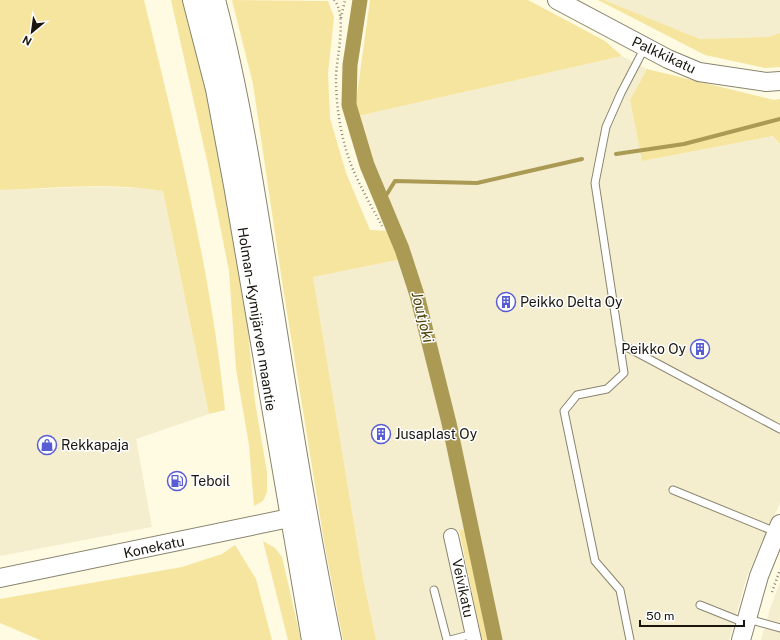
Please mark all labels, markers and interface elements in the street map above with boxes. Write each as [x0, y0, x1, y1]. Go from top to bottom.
north arrow [12, 12, 52, 52]
text: N [20, 33, 34, 48]
street label: Palkkikatu [630, 33, 698, 77]
street label: Holman–Kymijärven maantie [235, 226, 279, 412]
water label: Joutjoki [408, 290, 438, 344]
building icon: Peikko Delta Oy [495, 291, 517, 313]
place label: Peikko Delta Oy [520, 294, 623, 310]
building icon: Peikko Oy [689, 338, 711, 360]
place label: Peikko Oy [621, 341, 687, 357]
building icon: Jusaplast Oy [370, 423, 392, 445]
place label: Jusaplast Oy [395, 426, 478, 442]
shop icon: Rekkapaja [36, 434, 58, 456]
place label: Rekkapaja [61, 437, 129, 453]
fuel station icon: Teboil [166, 470, 188, 492]
place label: Teboil [191, 473, 230, 489]
street label: Konekatu [122, 533, 186, 561]
street label: Veivikatu [449, 557, 477, 619]
scale bar [640, 602, 744, 628]
text: 50 m [646, 609, 674, 623]

